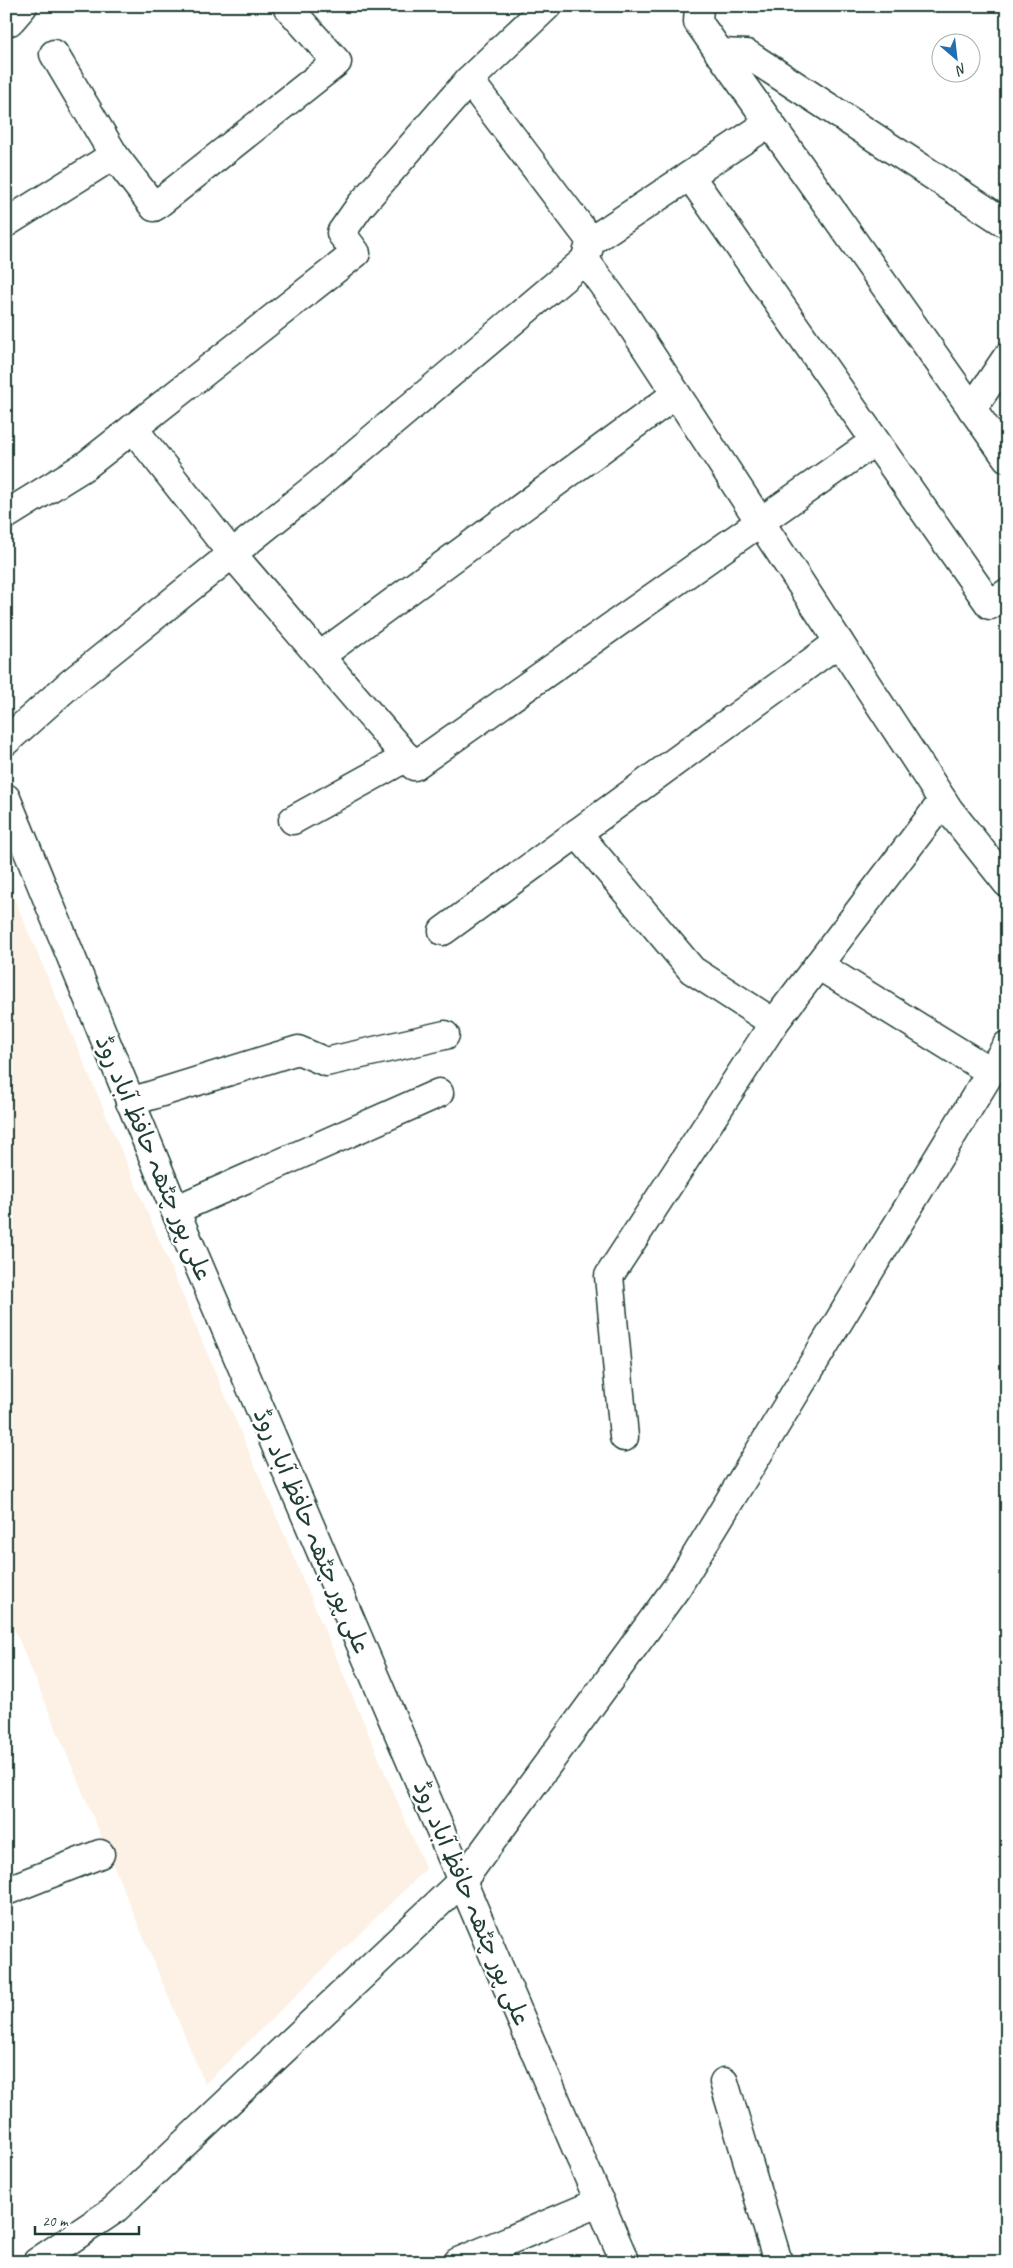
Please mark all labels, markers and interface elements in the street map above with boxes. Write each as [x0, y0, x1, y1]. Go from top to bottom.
north arrow [930, 32, 980, 82]
text: N [952, 59, 970, 80]
street label: علی پور چٹھہ حافظ آباد روڈ [89, 1031, 219, 1285]
street label: علی پور چٹھہ حافظ آباد روڈ [247, 1404, 377, 1658]
street label: علی پور چٹھہ حافظ آباد روڈ [407, 1776, 537, 2030]
scale bar [35, 2203, 139, 2235]
text: 20 m [42, 2212, 69, 2231]

